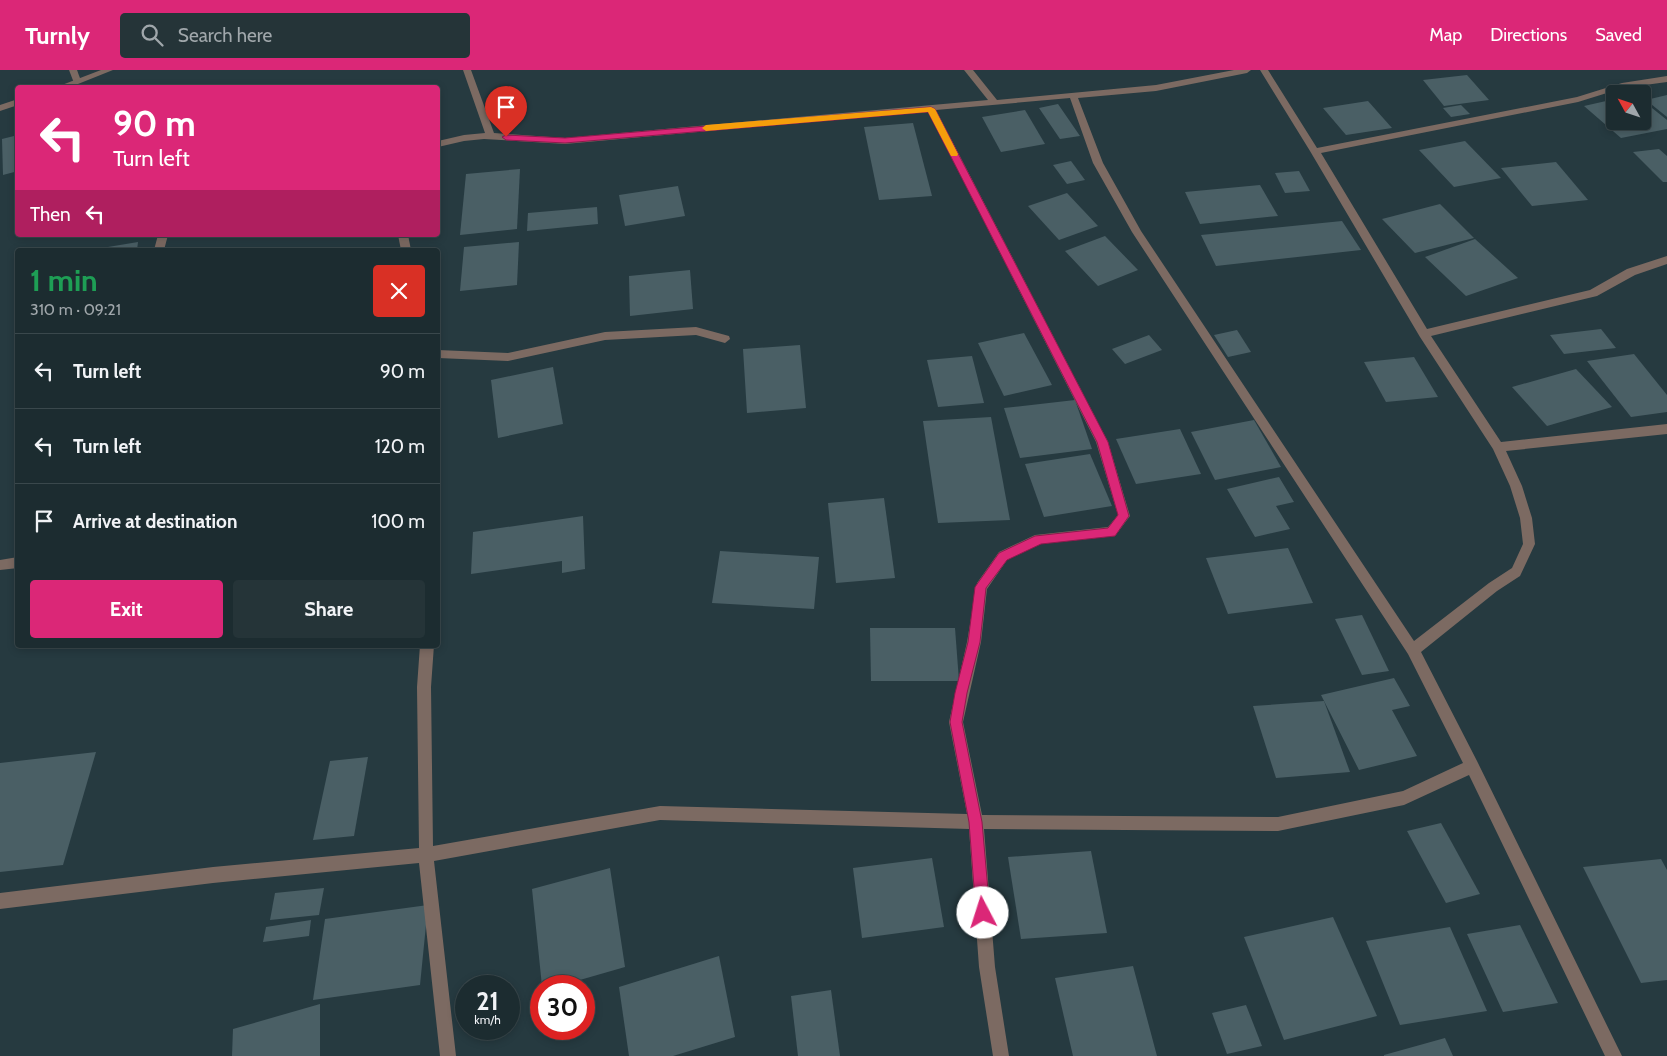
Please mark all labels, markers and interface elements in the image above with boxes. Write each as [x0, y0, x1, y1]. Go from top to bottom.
search box [120, 13, 470, 58]
text: Turnly [25, 21, 90, 50]
icon: search [138, 21, 166, 49]
text: Search here [178, 24, 272, 47]
text: Map [1429, 24, 1462, 46]
text: Directions [1490, 24, 1567, 46]
text: Saved [1595, 24, 1642, 46]
north arrow [1606, 85, 1651, 130]
map controls [1606, 85, 1651, 130]
pin [485, 86, 527, 137]
icon: arrive [492, 93, 520, 121]
text: 90 m [113, 102, 196, 145]
icon: left [30, 105, 95, 170]
text: Turn left [113, 145, 190, 172]
icon: left [81, 200, 109, 228]
text: Then [30, 203, 71, 226]
text: 1 min [30, 262, 98, 299]
button: close [373, 265, 425, 317]
text: 310 m · 09:21 [30, 300, 121, 319]
icon: left [30, 357, 58, 385]
text: Turn left [73, 360, 141, 383]
text: 90 m [380, 360, 425, 383]
icon: left [30, 432, 58, 460]
text: Turn left [73, 435, 141, 458]
text: 120 m [375, 435, 425, 458]
icon: arrive [30, 507, 58, 535]
text: Arrive at destination [73, 510, 237, 533]
text: 100 m [371, 510, 425, 533]
button: Exit [30, 580, 223, 638]
button: Share [233, 580, 425, 638]
position arrow [956, 886, 1008, 938]
speed limit sign: 30 [530, 975, 595, 1040]
text: 21 [476, 986, 499, 1016]
text: km/h [474, 1012, 501, 1027]

